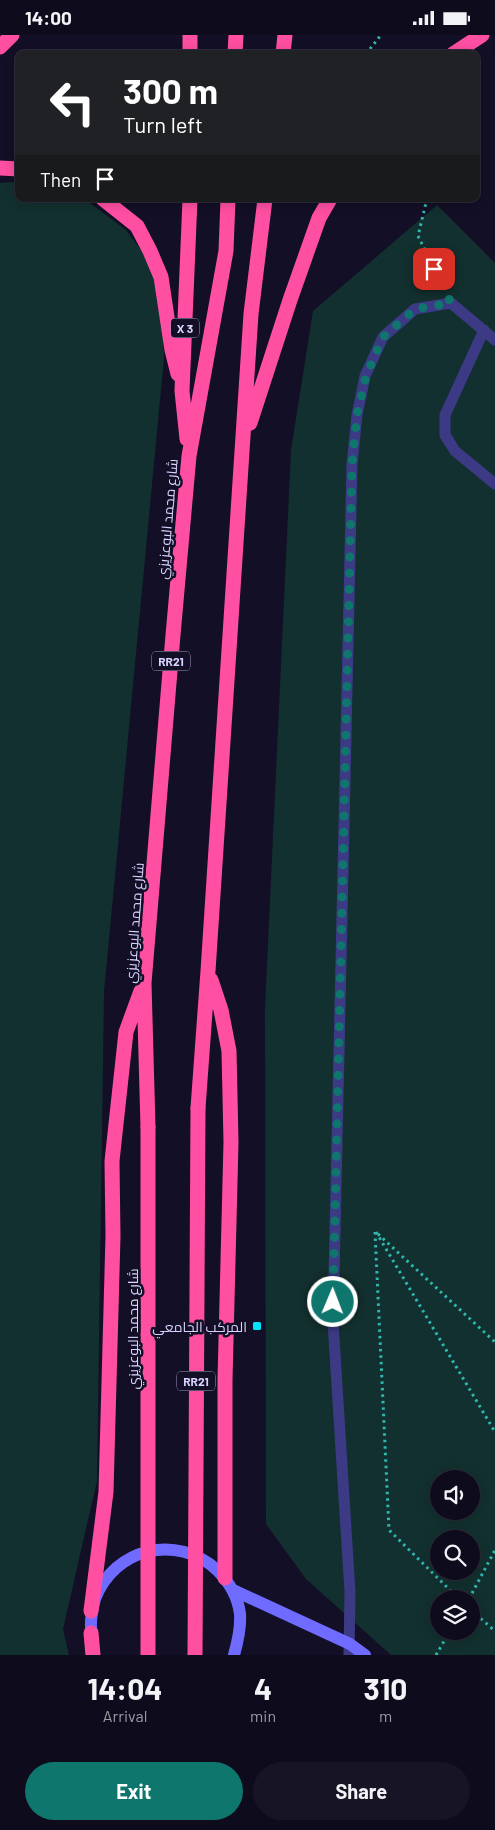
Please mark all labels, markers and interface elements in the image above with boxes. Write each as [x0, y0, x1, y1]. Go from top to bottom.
text: 14:00 [25, 6, 72, 29]
text: 300 m [123, 69, 218, 111]
icon: left [40, 70, 105, 135]
text: Turn left [123, 111, 203, 137]
icon: arrive [91, 165, 119, 193]
text: Then [40, 168, 81, 191]
pin [413, 248, 455, 290]
icon: arrive [420, 255, 448, 283]
road number: X 3 [171, 319, 199, 337]
street label: شارع محمد البوعزيزي [153, 458, 185, 580]
road number: RR21 [152, 651, 190, 671]
street label: شارع محمد البوعزيزي [121, 862, 151, 984]
street label: شارع محمد البوعزيزي [124, 1268, 145, 1390]
position arrow [306, 1275, 358, 1327]
place label: المركب الجامعي [152, 1318, 247, 1339]
marker: المركب الجامعي [251, 1320, 263, 1332]
road number: RR21 [177, 1371, 215, 1390]
map controls [430, 1470, 480, 1640]
button: sound [430, 1470, 480, 1520]
button: search [430, 1530, 480, 1580]
button: layers [430, 1590, 480, 1640]
text: 14:04 [88, 1670, 163, 1706]
text: 4 [254, 1670, 272, 1706]
text: 310 [364, 1670, 407, 1706]
text: Arrival [103, 1706, 147, 1725]
text: min [250, 1706, 276, 1725]
text: m [379, 1706, 392, 1725]
button: Exit [25, 1762, 243, 1820]
button: Share [253, 1762, 470, 1820]

